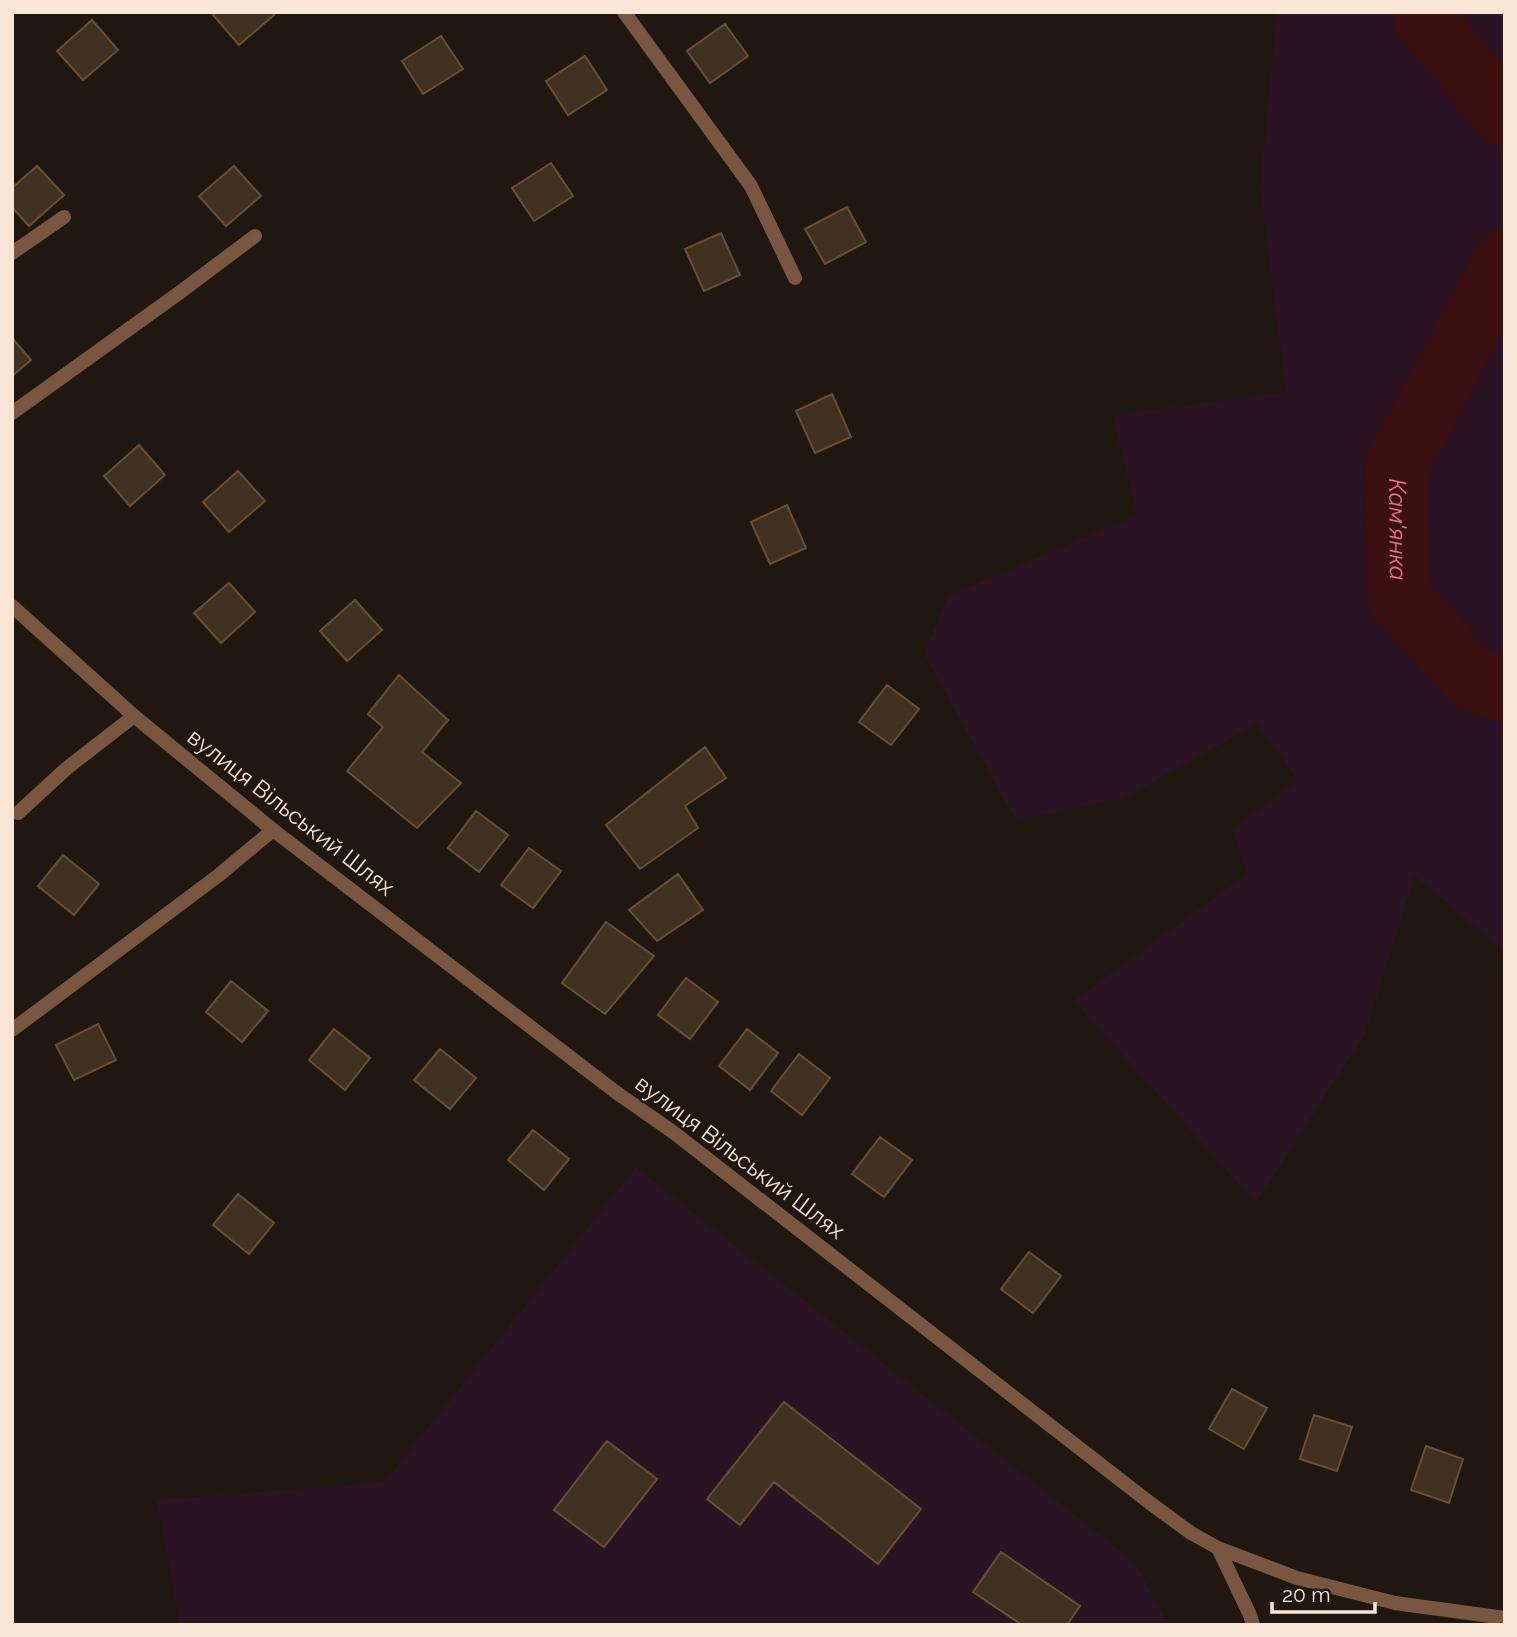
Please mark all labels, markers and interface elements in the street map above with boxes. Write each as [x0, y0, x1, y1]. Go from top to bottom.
water label: Кам'янка [1383, 478, 1413, 580]
street label: вулиця Вільський Шлях [183, 723, 400, 901]
street label: вулиця Вільський Шлях [630, 1069, 850, 1244]
scale bar [1272, 1570, 1375, 1614]
text: 20 m [1282, 1582, 1330, 1607]

